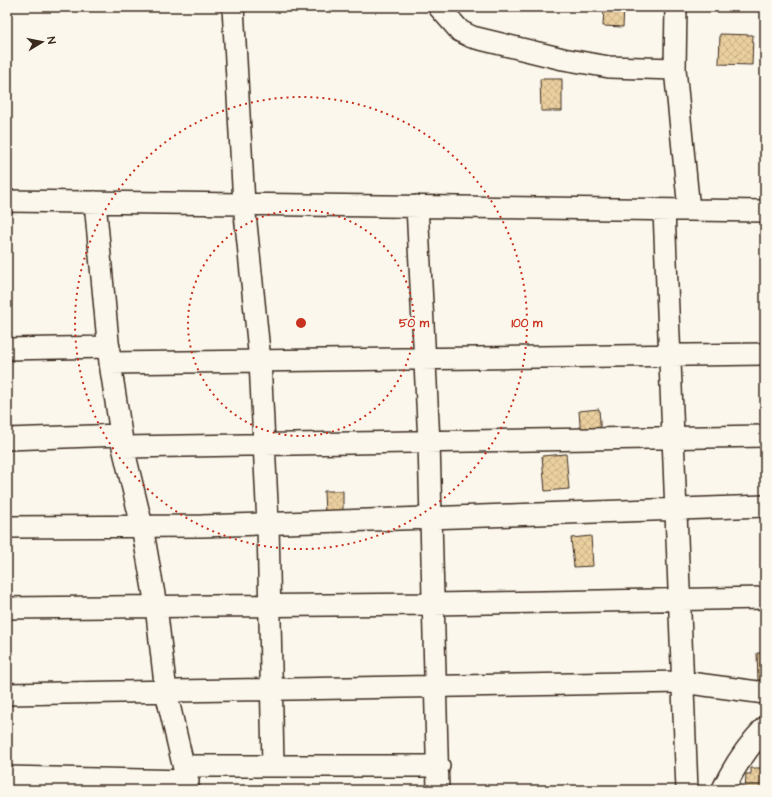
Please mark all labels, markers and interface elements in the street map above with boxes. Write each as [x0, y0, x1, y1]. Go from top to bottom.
north arrow [22, 22, 62, 62]
text: N [43, 36, 59, 45]
text: 50 m [399, 315, 430, 332]
text: 100 m [512, 315, 543, 332]
centre of rings [294, 316, 308, 330]

